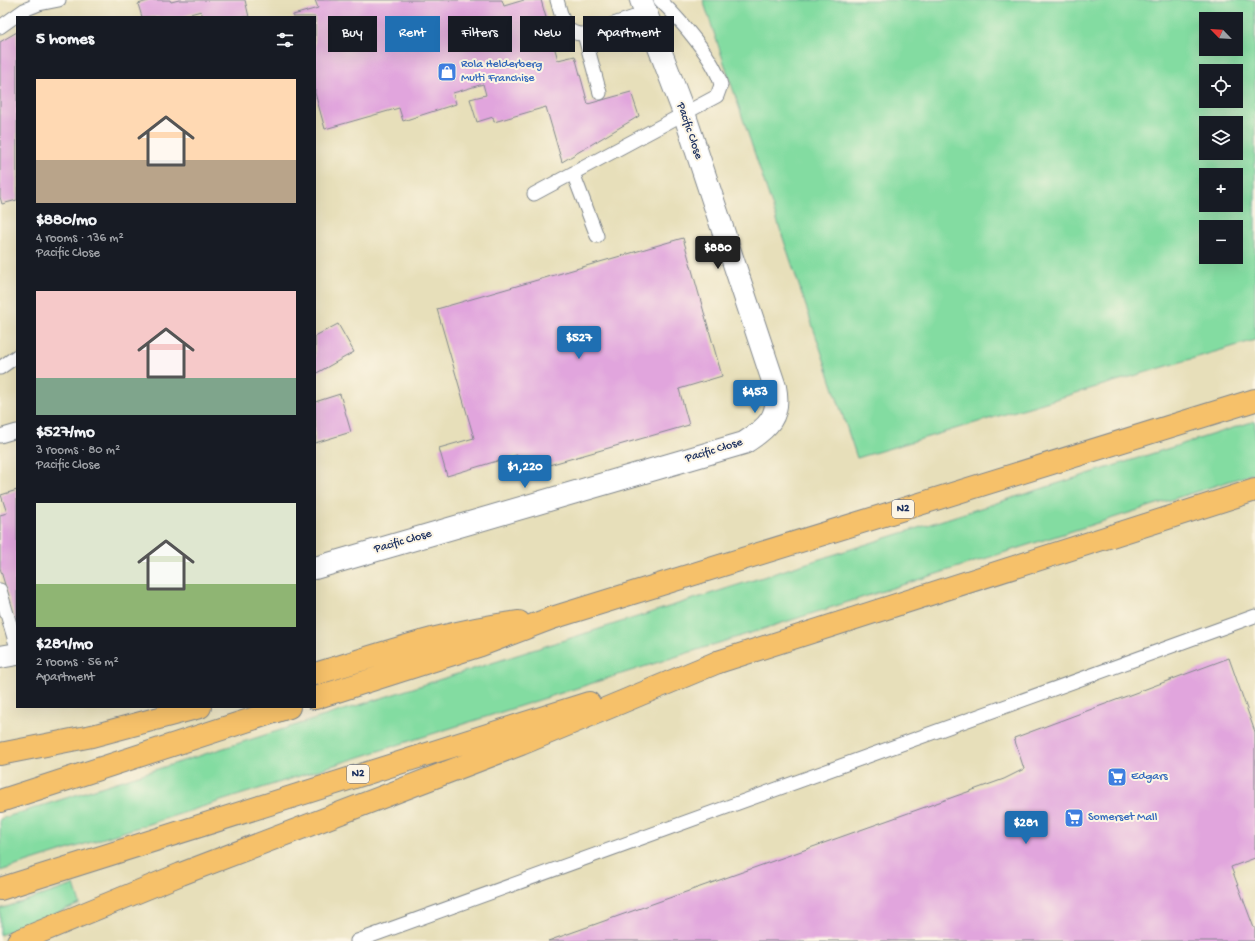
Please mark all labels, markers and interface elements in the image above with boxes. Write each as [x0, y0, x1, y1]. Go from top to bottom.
north arrow [1199, 12, 1243, 56]
map controls [1199, 12, 1243, 264]
chip: Buy [328, 16, 377, 52]
chip: Rent [385, 16, 440, 52]
chip: Filters [448, 16, 512, 52]
chip: New [520, 16, 575, 52]
chip: Apartment [583, 16, 674, 52]
icon: filters [274, 29, 296, 51]
text: 5 homes [36, 30, 94, 50]
place label: Rola Helderberg Multi Franchise [461, 58, 543, 86]
shop icon: Rola Helderberg Multi Franchise [436, 61, 458, 83]
button: locate [1199, 64, 1243, 108]
street label: Pacific Close [672, 100, 706, 162]
icon: home [130, 105, 202, 177]
button: layers [1199, 116, 1243, 160]
button: + [1199, 168, 1243, 212]
text: $880/mo [36, 211, 97, 231]
button: − [1199, 220, 1243, 264]
text: 4 rooms · 136 m² [36, 231, 124, 246]
pin: $880 [694, 236, 742, 270]
text: $880 [704, 241, 732, 256]
text: Pacific Close [36, 246, 100, 261]
icon: home [130, 317, 202, 389]
pin: $527 [555, 326, 603, 360]
text: $527 [566, 331, 592, 346]
pin: $453 [731, 380, 779, 414]
text: $453 [742, 385, 768, 400]
text: $527/mo [36, 423, 95, 443]
street label: Pacific Close [683, 435, 745, 467]
text: 3 rooms · 80 m² [36, 443, 120, 458]
pin: $1,220 [492, 455, 558, 489]
text: Pacific Close [36, 458, 100, 473]
text: $1,220 [507, 460, 543, 475]
road number: N2 [892, 500, 914, 518]
street label: Pacific Close [372, 527, 434, 557]
icon: home [130, 529, 202, 601]
text: $281/mo [36, 635, 93, 655]
text: 2 rooms · 56 m² [36, 655, 119, 670]
text: Apartment [36, 670, 95, 685]
road number: N2 [347, 765, 369, 783]
supermarket icon: Edgars [1106, 766, 1128, 788]
place label: Edgars [1131, 770, 1168, 784]
supermarket icon: Somerset Mall [1063, 807, 1085, 829]
pin: $281 [1002, 811, 1050, 845]
place label: Somerset Mall [1088, 811, 1158, 825]
text: $281 [1014, 816, 1038, 831]

